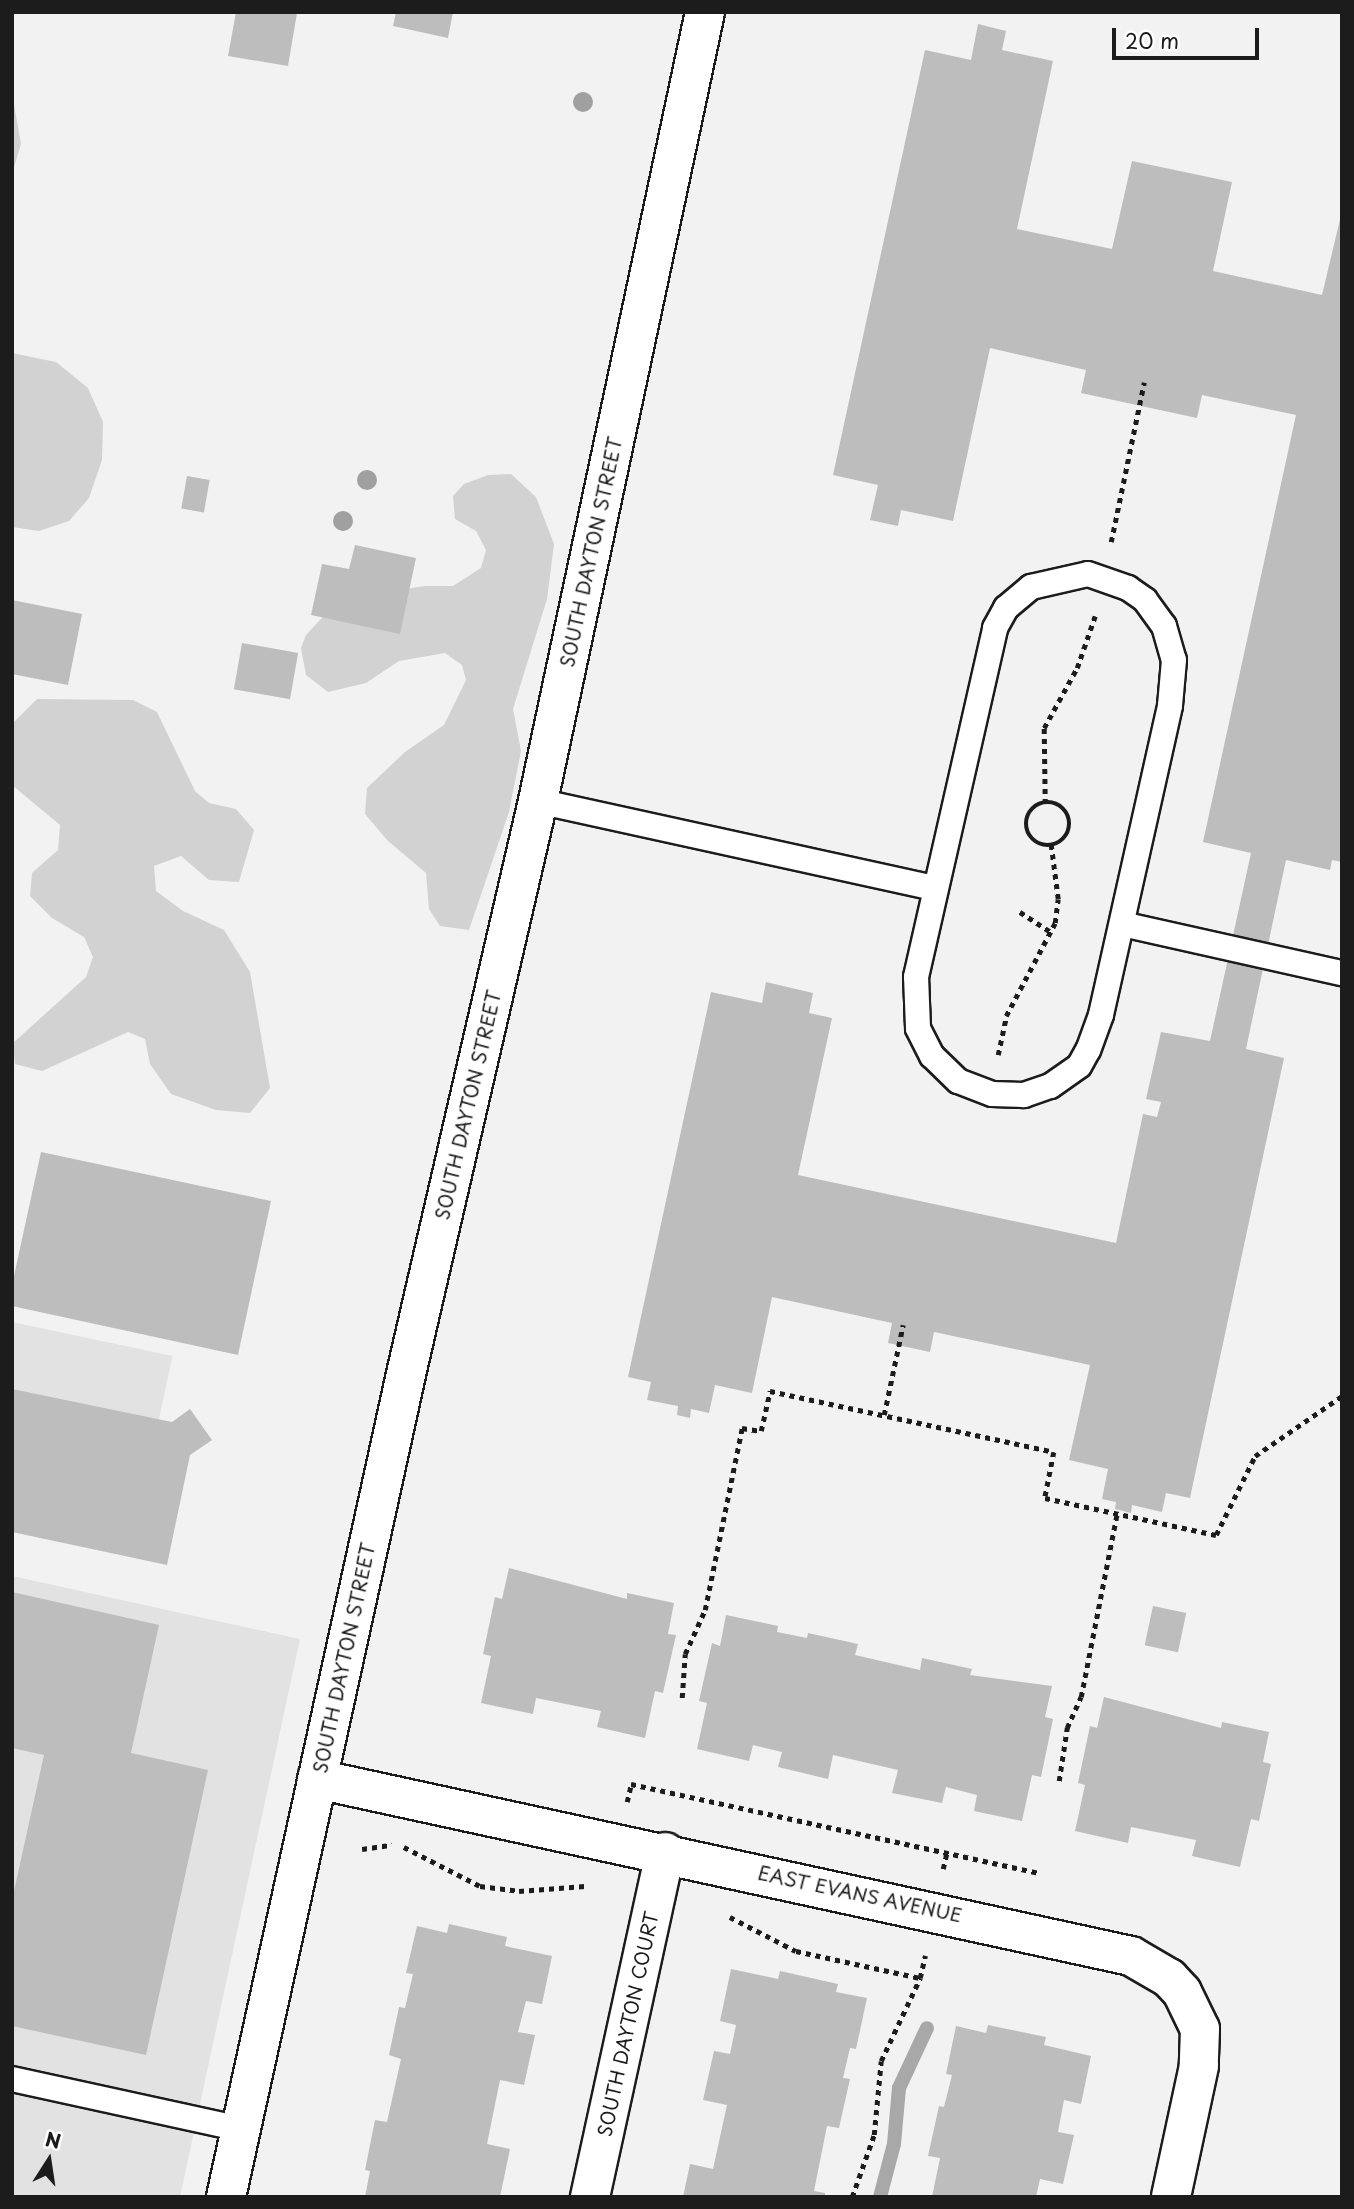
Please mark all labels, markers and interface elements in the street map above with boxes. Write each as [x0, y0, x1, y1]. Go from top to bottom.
scale bar [1116, 14, 1263, 58]
text: 20 m [1125, 24, 1179, 56]
street label: SOUTH DAYTON STREET [555, 434, 627, 670]
street label: SOUTH DAYTON STREET [430, 988, 506, 1222]
street label: SOUTH DAYTON STREET [308, 1540, 380, 1776]
street label: EAST EVANS AVENUE [756, 1861, 964, 1927]
street label: SOUTH DAYTON COURT [593, 1909, 663, 2139]
text: N [43, 2124, 64, 2155]
north arrow [14, 2125, 84, 2195]

